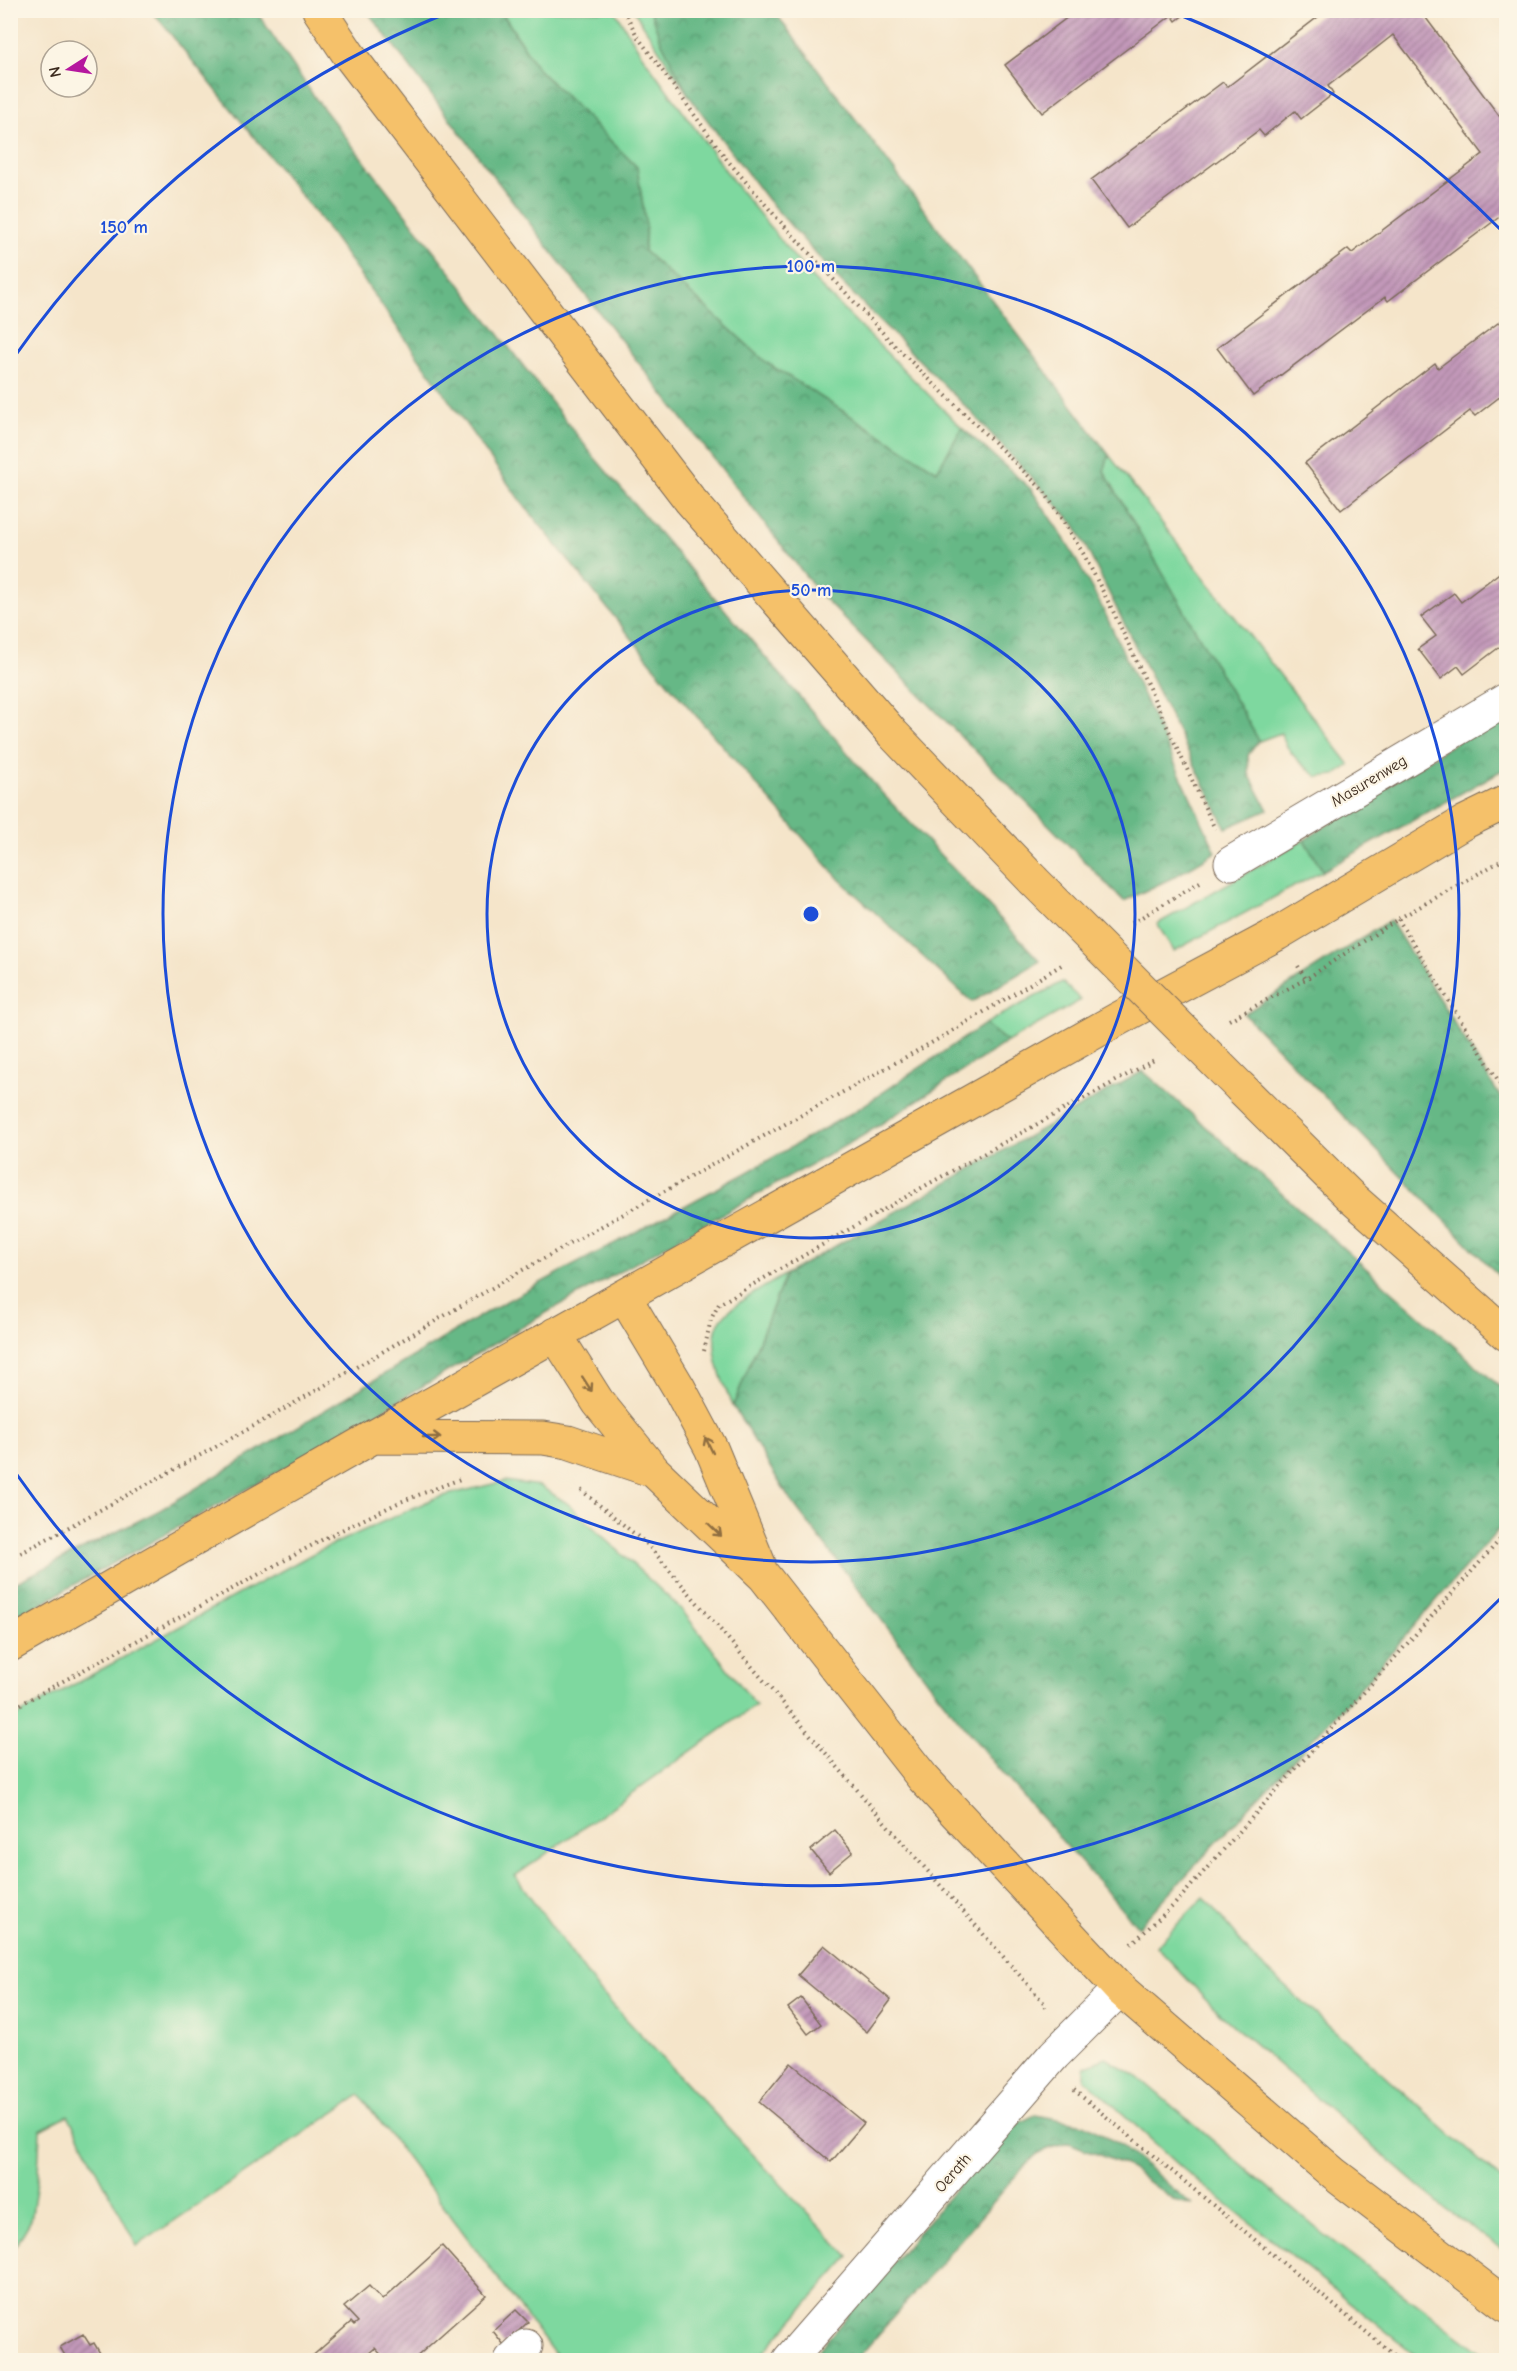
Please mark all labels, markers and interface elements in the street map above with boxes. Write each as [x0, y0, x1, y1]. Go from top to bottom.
north arrow [39, 39, 99, 99]
text: N [45, 65, 65, 79]
text: 150 m [100, 217, 148, 238]
text: 100 m [787, 256, 835, 277]
text: 50 m [791, 580, 831, 601]
street label: Masurenweg [1328, 751, 1410, 811]
centre of rings [801, 904, 821, 924]
one-way arrow [581, 1375, 593, 1392]
one-way arrow [421, 1431, 441, 1443]
one-way arrow [702, 1436, 714, 1454]
one-way arrow [707, 1523, 722, 1537]
street label: Oerath [931, 2150, 975, 2196]

